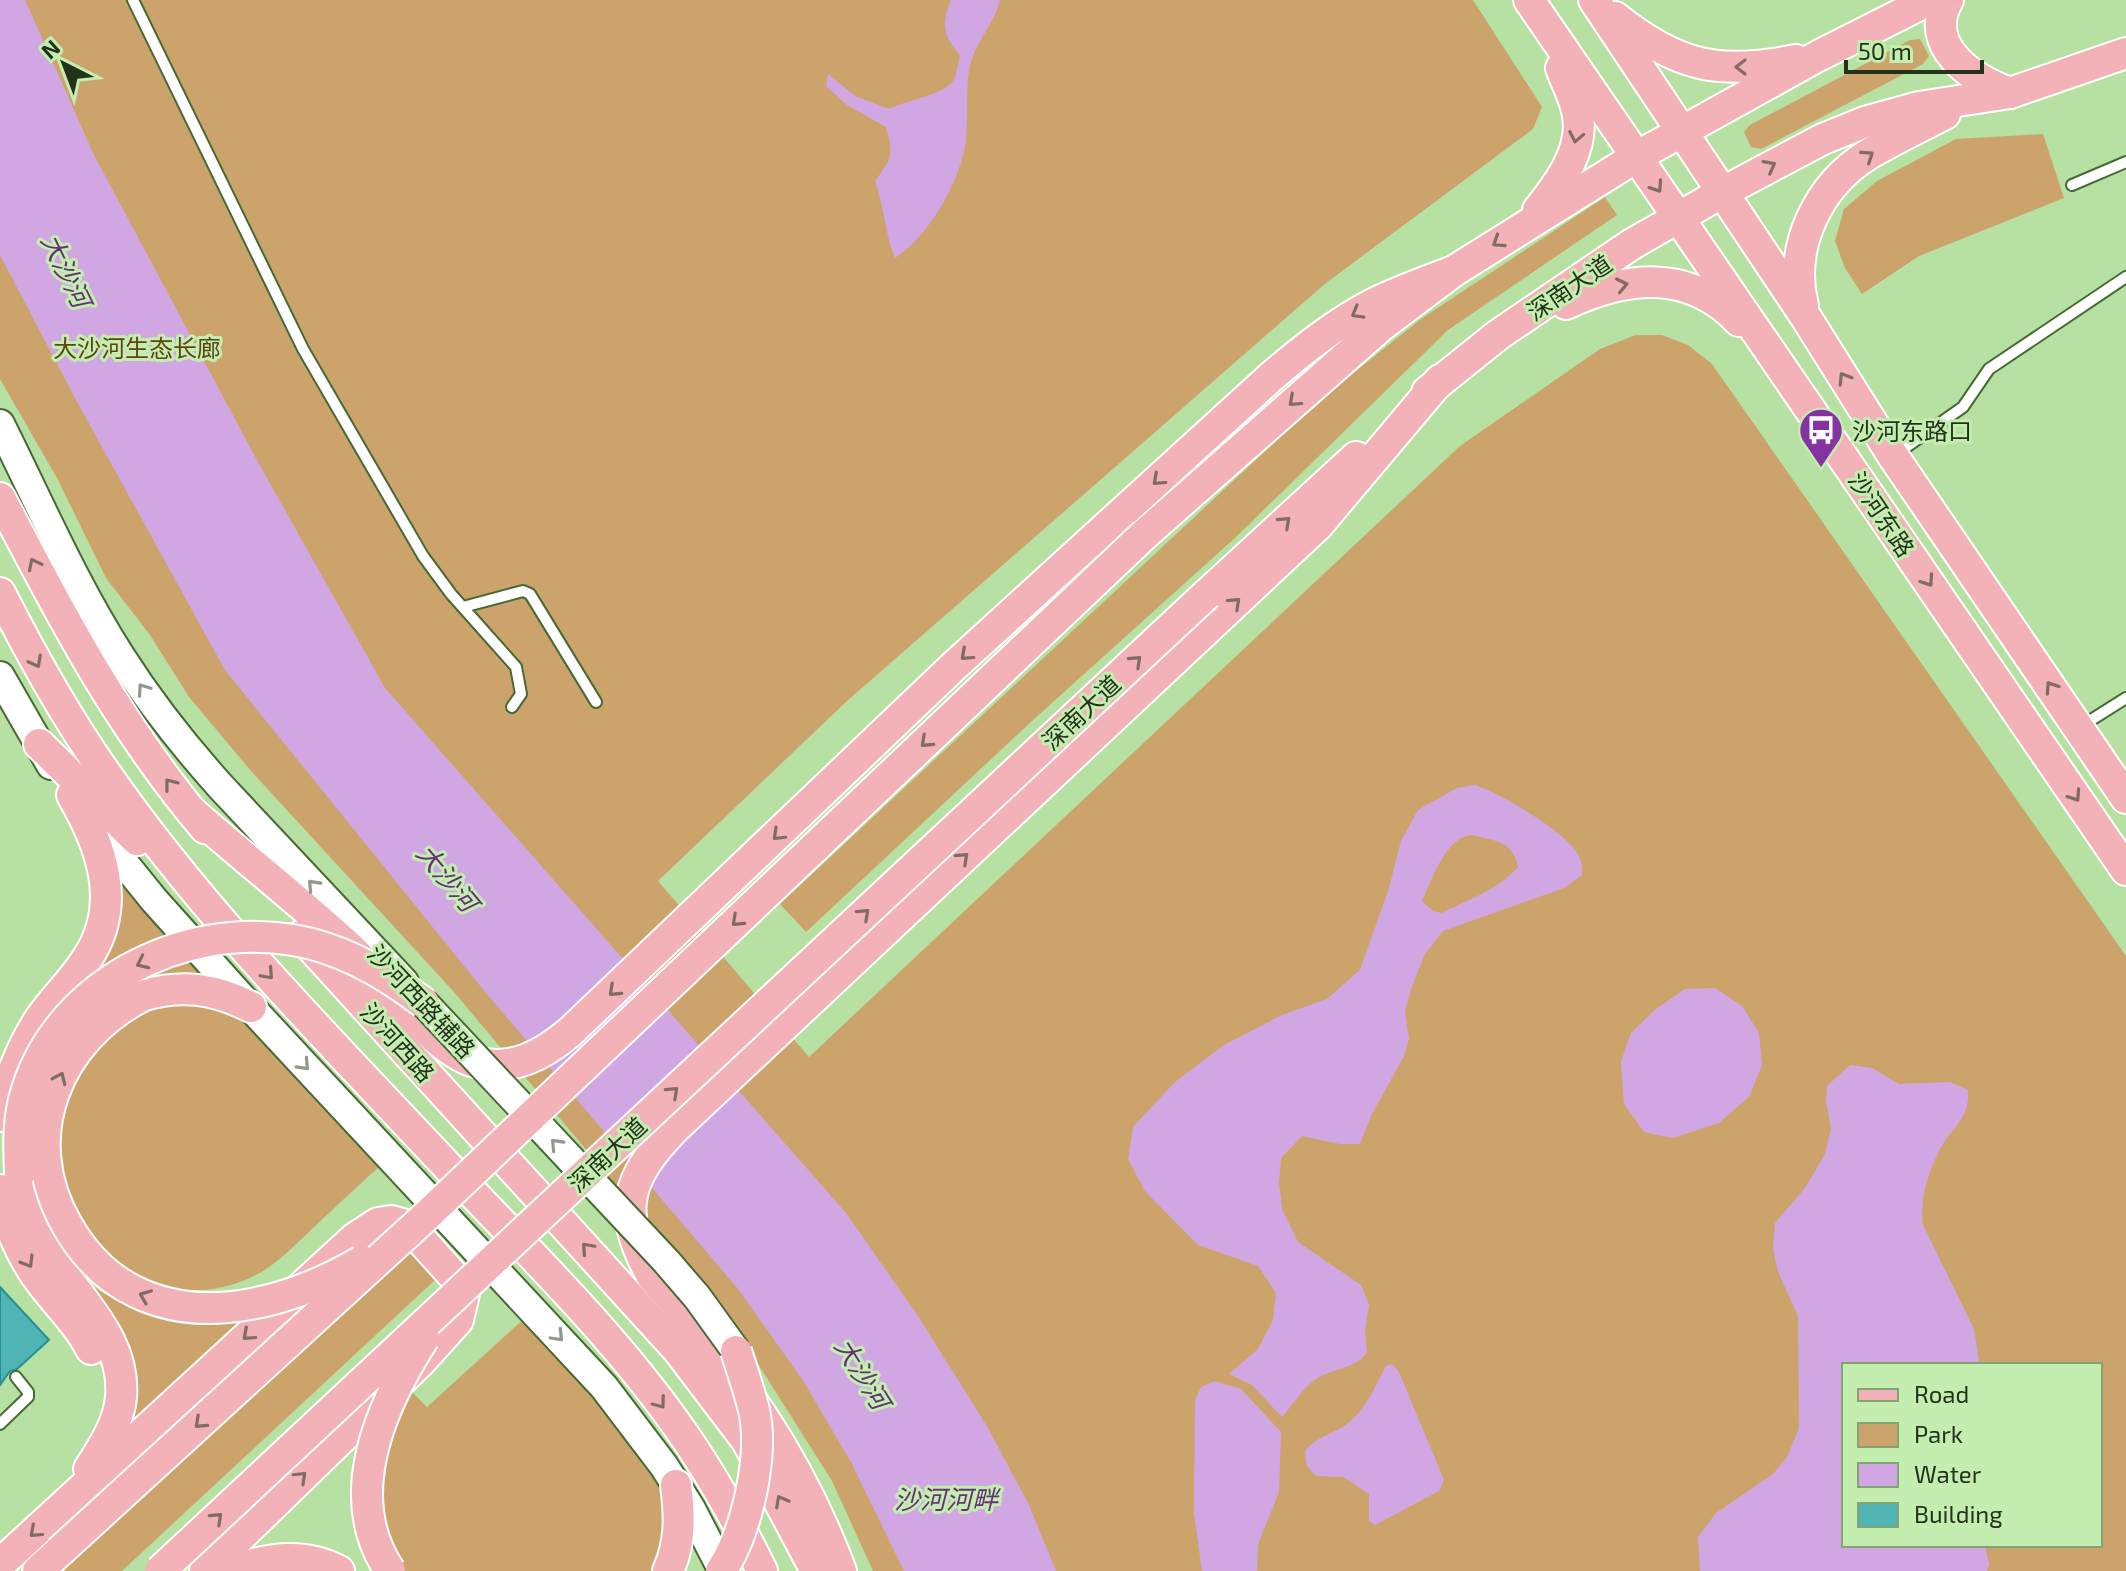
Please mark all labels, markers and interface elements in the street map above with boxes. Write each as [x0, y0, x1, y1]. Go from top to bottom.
north arrow [24, 24, 104, 104]
scale bar [1846, 24, 1982, 74]
text: N [35, 33, 65, 63]
text: 50 m [1858, 36, 1912, 65]
one-way arrow [1734, 58, 1747, 76]
one-way arrow [1569, 130, 1586, 143]
one-way arrow [1860, 150, 1874, 165]
one-way arrow [1762, 161, 1777, 176]
one-way arrow [1647, 178, 1662, 192]
water label: 大沙河 [36, 228, 100, 316]
one-way arrow [1493, 232, 1507, 247]
street label: 深南大道 [1521, 248, 1617, 326]
one-way arrow [1615, 277, 1628, 294]
one-way arrow [1351, 304, 1366, 319]
park label: 大沙河生态长廊 [53, 333, 221, 362]
one-way arrow [1838, 372, 1853, 387]
one-way arrow [1288, 392, 1303, 406]
bus stop icon: 沙河东路口 [1797, 406, 1845, 469]
place label: 沙河东路口 [1852, 416, 1972, 445]
street label: 沙河东路 [1843, 466, 1921, 562]
one-way arrow [1152, 470, 1167, 484]
one-way arrow [1276, 517, 1291, 531]
one-way arrow [28, 557, 43, 572]
one-way arrow [1918, 573, 1933, 587]
one-way arrow [1225, 598, 1240, 612]
one-way arrow [961, 646, 975, 661]
one-way arrow [26, 654, 41, 668]
one-way arrow [1126, 656, 1141, 670]
street label: 深南大道 [1036, 669, 1126, 755]
one-way arrow [2046, 681, 2061, 695]
one-way arrow [138, 683, 153, 697]
one-way arrow [921, 733, 935, 747]
one-way arrow [166, 778, 180, 793]
one-way arrow [2065, 787, 2080, 801]
one-way arrow [773, 826, 787, 840]
water label: 大沙河 [411, 837, 488, 921]
one-way arrow [954, 853, 969, 867]
one-way arrow [307, 880, 322, 894]
one-way arrow [854, 910, 869, 924]
one-way arrow [732, 911, 746, 926]
street label: 沙河西路辅路 [362, 939, 482, 1063]
one-way arrow [136, 953, 150, 969]
one-way arrow [259, 965, 274, 979]
one-way arrow [609, 981, 624, 995]
street label: 沙河西路 [355, 997, 441, 1087]
one-way arrow [295, 1055, 309, 1070]
one-way arrow [50, 1072, 66, 1087]
one-way arrow [664, 1087, 679, 1101]
street label: 深南大道 [562, 1111, 652, 1197]
one-way arrow [551, 1139, 566, 1153]
one-way arrow [583, 1243, 597, 1258]
one-way arrow [18, 1253, 34, 1268]
one-way arrow [139, 1289, 153, 1305]
one-way arrow [243, 1326, 258, 1340]
one-way arrow [549, 1327, 564, 1341]
water label: 大沙河 [829, 1332, 899, 1419]
legend [1842, 1363, 2102, 1547]
text: Road [1914, 1379, 1969, 1408]
one-way arrow [651, 1394, 665, 1409]
one-way arrow [195, 1413, 209, 1428]
text: Park [1914, 1419, 1963, 1448]
text: Water [1914, 1459, 1982, 1488]
one-way arrow [292, 1472, 306, 1486]
water label: 沙河河畔 [894, 1483, 1002, 1514]
one-way arrow [776, 1495, 791, 1510]
text: Building [1914, 1499, 2003, 1528]
one-way arrow [208, 1513, 223, 1527]
one-way arrow [29, 1523, 44, 1537]

